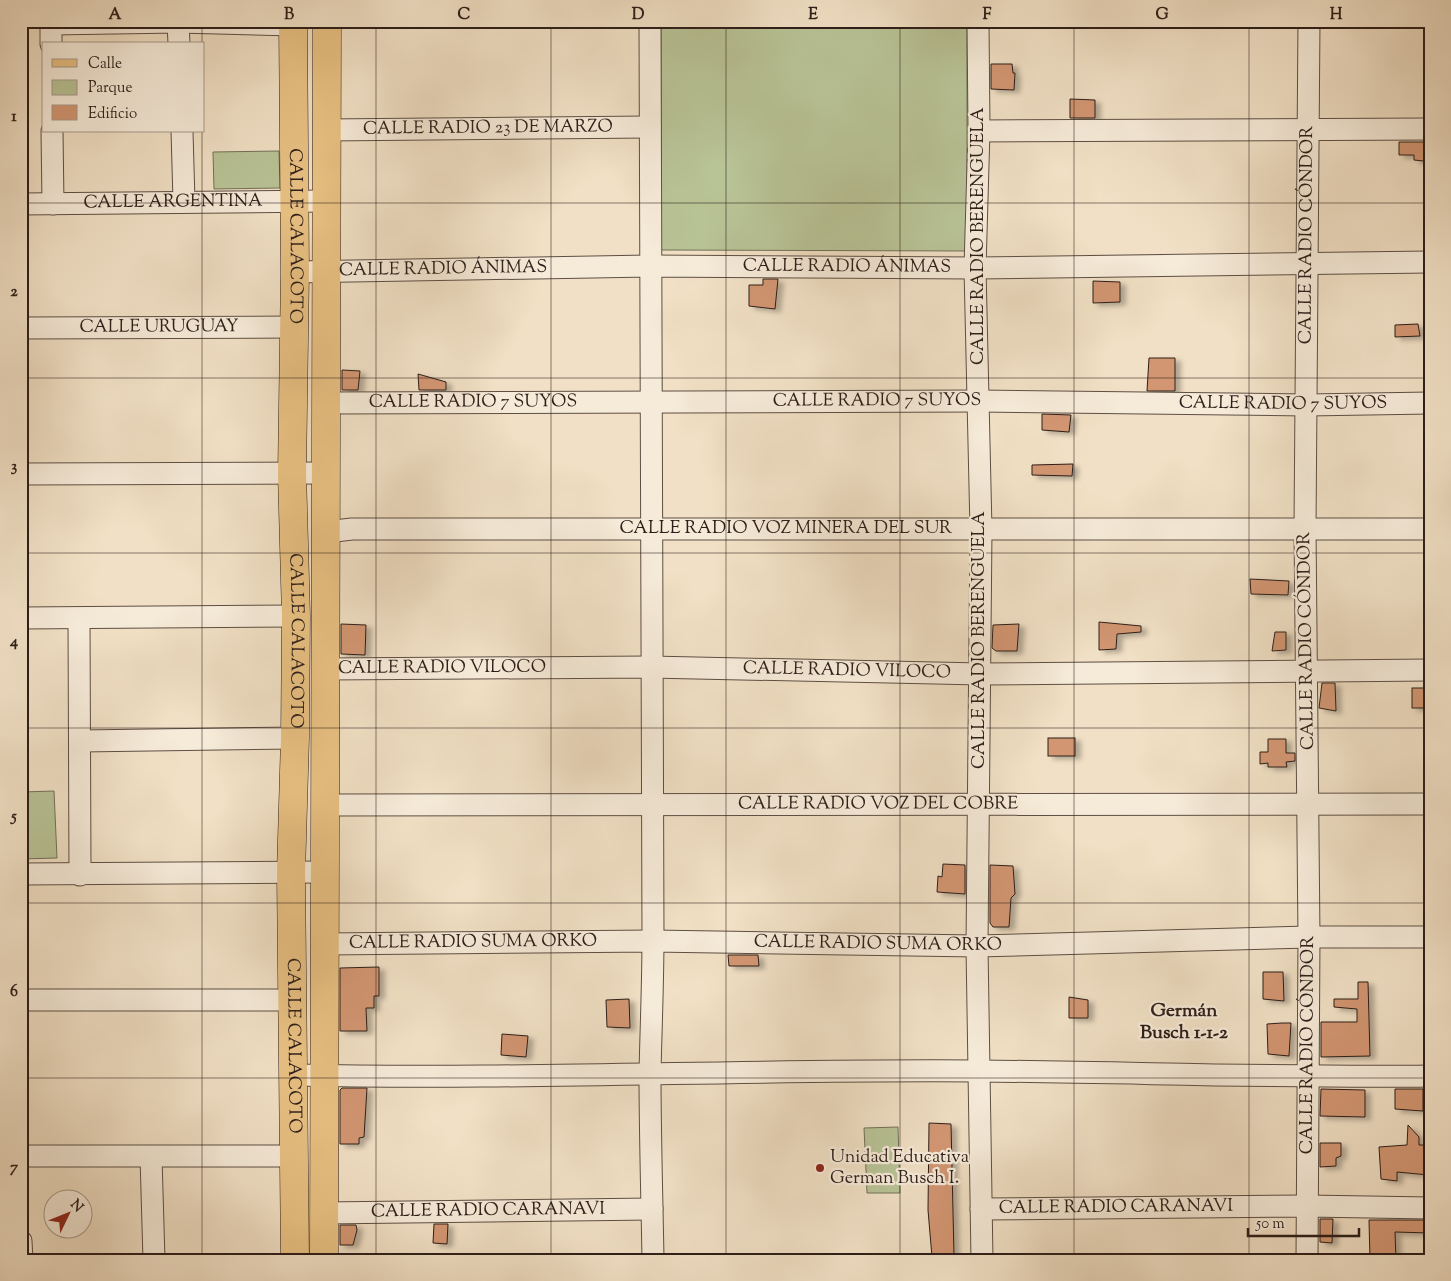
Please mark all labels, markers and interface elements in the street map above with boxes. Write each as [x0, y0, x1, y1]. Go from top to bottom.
text: A [109, 4, 122, 27]
text: B [284, 4, 294, 27]
text: C [458, 4, 471, 27]
text: D [632, 4, 645, 27]
text: E [808, 4, 818, 27]
text: F [983, 4, 992, 27]
text: G [1155, 4, 1169, 27]
text: H [1330, 4, 1343, 27]
legend [42, 42, 205, 132]
text: Calle [88, 54, 122, 75]
text: Parque [88, 78, 132, 99]
text: Edificio [88, 104, 137, 125]
text: 1 [11, 106, 17, 129]
street label: CALLE RADIO BERENGUELA [966, 107, 992, 365]
street label: CALLE RADIO 23 DE MARZO [363, 114, 613, 143]
street label: CALLE RADIO CÓNDOR [1293, 126, 1321, 344]
street label: CALLE CALACOTO [281, 148, 308, 324]
street label: CALLE ARGENTINA [83, 189, 263, 216]
street label: CALLE RADIO ÁNIMAS [743, 254, 951, 281]
street label: CALLE RADIO ÁNIMAS [339, 255, 547, 284]
text: 2 [10, 281, 18, 304]
street label: CALLE URUGUAY [79, 314, 239, 341]
street label: CALLE RADIO 7 SUYOS [773, 388, 981, 415]
street label: CALLE RADIO 7 SUYOS [369, 389, 577, 416]
street label: CALLE RADIO 7 SUYOS [1179, 390, 1387, 418]
text: 3 [11, 456, 18, 479]
street label: CALLE RADIO BERENGUELA [967, 511, 993, 769]
street label: CALLE RADIO VOZ MINERA DEL SUR [620, 516, 952, 542]
street label: CALLE RADIO CÓNDOR [1291, 532, 1322, 750]
street label: CALLE CALACOTO [281, 553, 309, 729]
text: 4 [9, 631, 18, 654]
street label: CALLE RADIO VILOCO [338, 655, 546, 682]
street label: CALLE RADIO VILOCO [743, 656, 951, 686]
street label: CALLE RADIO VOZ DEL COBRE [738, 791, 1018, 818]
text: 5 [9, 806, 17, 829]
street label: CALLE RADIO SUMA ORKO [349, 929, 597, 957]
street label: CALLE RADIO SUMA ORKO [754, 930, 1002, 959]
street label: CALLE RADIO CÓNDOR [1295, 936, 1322, 1154]
street label: CALLE CALACOTO [279, 958, 307, 1134]
text: 6 [10, 981, 18, 1004]
district label: Germán Busch 1-1-2 [1140, 998, 1228, 1047]
place label: Unidad Educativa German Busch I. [830, 1145, 969, 1192]
text: 7 [10, 1157, 19, 1180]
marker: Unidad Educativa German Busch I. [814, 1162, 826, 1174]
north arrow [42, 1188, 92, 1238]
street label: CALLE RADIO CARANAVI [999, 1194, 1233, 1222]
text: N [65, 1196, 87, 1217]
street label: CALLE RADIO CARANAVI [371, 1197, 605, 1225]
scale bar [1248, 1206, 1360, 1238]
text: 50 m [1255, 1214, 1285, 1235]

